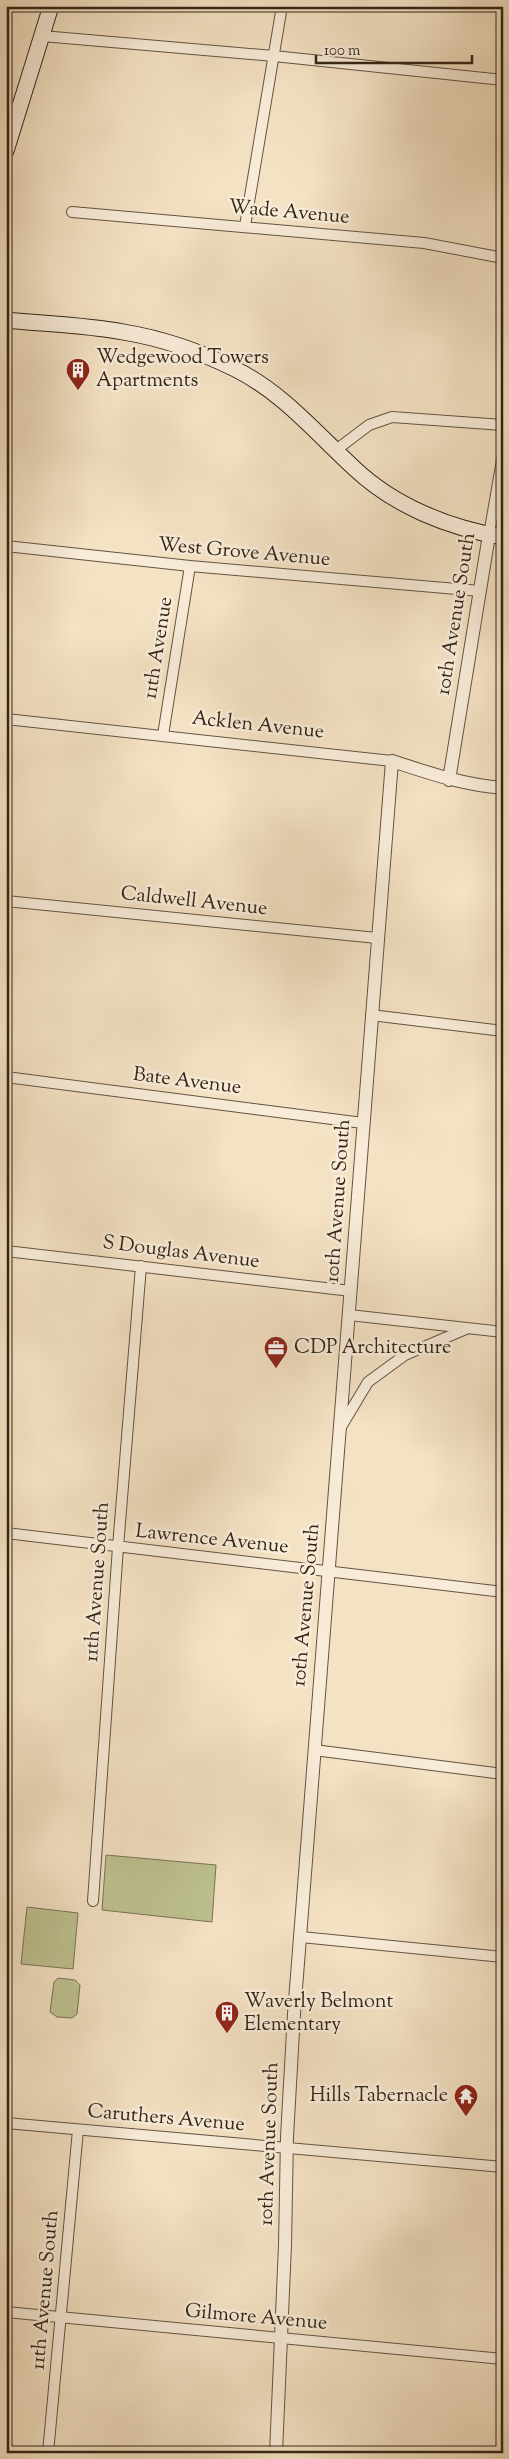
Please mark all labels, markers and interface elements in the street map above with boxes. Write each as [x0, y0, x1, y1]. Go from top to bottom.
scale bar [316, 32, 473, 64]
text: 100 m [324, 41, 361, 62]
street label: Wade Avenue [227, 193, 351, 233]
place label: Wedgewood Towers Apartments [96, 344, 269, 396]
building icon: Wedgewood Towers Apartments [65, 357, 91, 391]
street label: West Grove Avenue [157, 531, 331, 575]
street label: 10th Avenue South [430, 531, 484, 697]
street label: 11th Avenue [137, 595, 181, 701]
street label: Acklen Avenue [190, 705, 326, 747]
street label: Caldwell Avenue [119, 880, 269, 924]
street label: Bate Avenue [131, 1061, 243, 1103]
street label: 10th Avenue South [319, 1118, 359, 1284]
street label: S Douglas Avenue [101, 1229, 261, 1277]
place label: CDP Architecture [294, 1334, 451, 1363]
office icon: CDP Architecture [263, 1335, 289, 1369]
street label: 11th Avenue South [78, 1501, 118, 1663]
street label: Lawrence Avenue [134, 1518, 290, 1562]
street label: 10th Avenue South [285, 1522, 329, 1688]
place label: Waverly Belmont Elementary [244, 1988, 393, 2040]
building icon: Waverly Belmont Elementary [214, 2000, 240, 2034]
street label: 10th Avenue South [253, 2061, 287, 2226]
place label: Hills Tabernacle [310, 2082, 448, 2111]
temple icon: Hills Tabernacle [453, 2083, 479, 2117]
street label: Caruthers Avenue [86, 2098, 246, 2140]
street label: 11th Avenue South [25, 2209, 67, 2371]
street label: Gilmore Avenue [184, 2297, 328, 2339]

